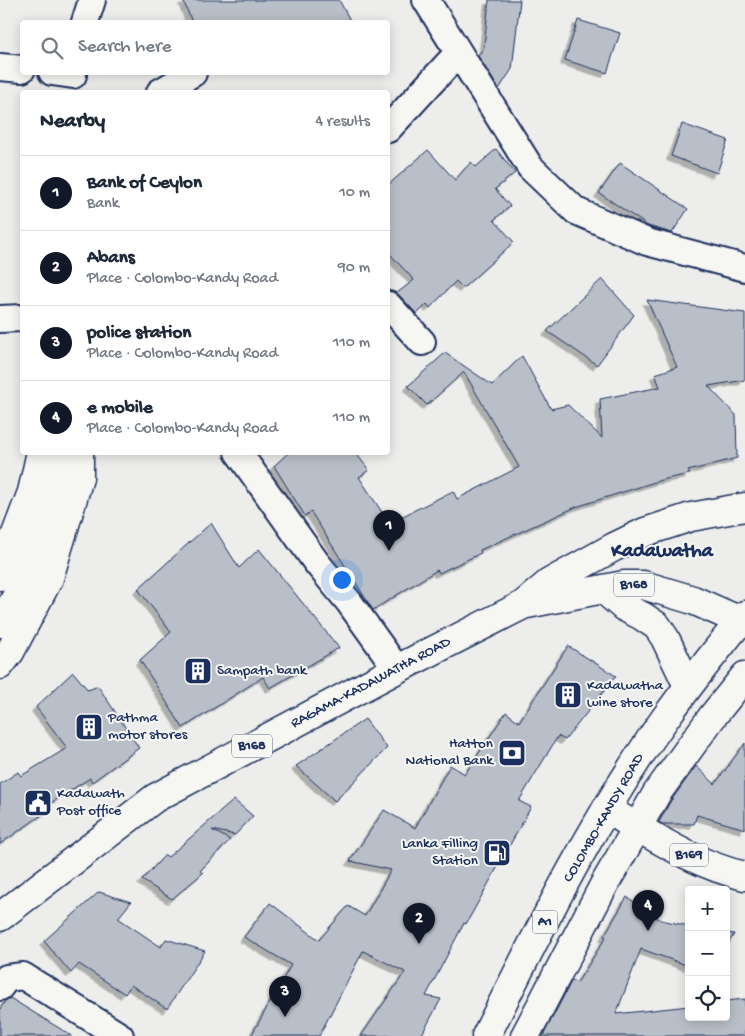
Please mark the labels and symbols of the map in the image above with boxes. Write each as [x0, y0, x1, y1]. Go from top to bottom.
pin: 1 [373, 510, 405, 551]
district label: Kadawatha [610, 541, 714, 564]
your location [329, 567, 355, 593]
road number: B168 [614, 574, 654, 596]
street label: RAGAMA-KADAWATHA ROAD [288, 633, 454, 733]
building icon: Sampath bank [183, 656, 213, 686]
place label: Sampath bank [217, 662, 308, 680]
place label: Kadawatha wine store [587, 677, 664, 712]
building icon: Kadawatha wine store [553, 680, 583, 710]
place label: Pathma motor stores [107, 709, 188, 744]
building icon: Pathma motor stores [74, 712, 104, 742]
road number: B168 [232, 734, 272, 758]
place label: Hatton National Bank [406, 735, 494, 770]
bank icon: Hatton National Bank [497, 738, 527, 768]
street label: COLOMBO-KANDY ROAD [560, 750, 648, 886]
place label: Kadawath Post office [56, 785, 125, 820]
public building icon: Kadawath Post office [23, 788, 53, 818]
place label: Lanka Filling Station [402, 835, 478, 870]
fuel station icon: Lanka Filling Station [482, 838, 512, 868]
road number: B169 [670, 844, 708, 866]
pin: 4 [632, 890, 664, 931]
pin: 2 [403, 903, 435, 944]
road number: A1 [532, 910, 558, 934]
pin: 3 [269, 976, 301, 1017]

